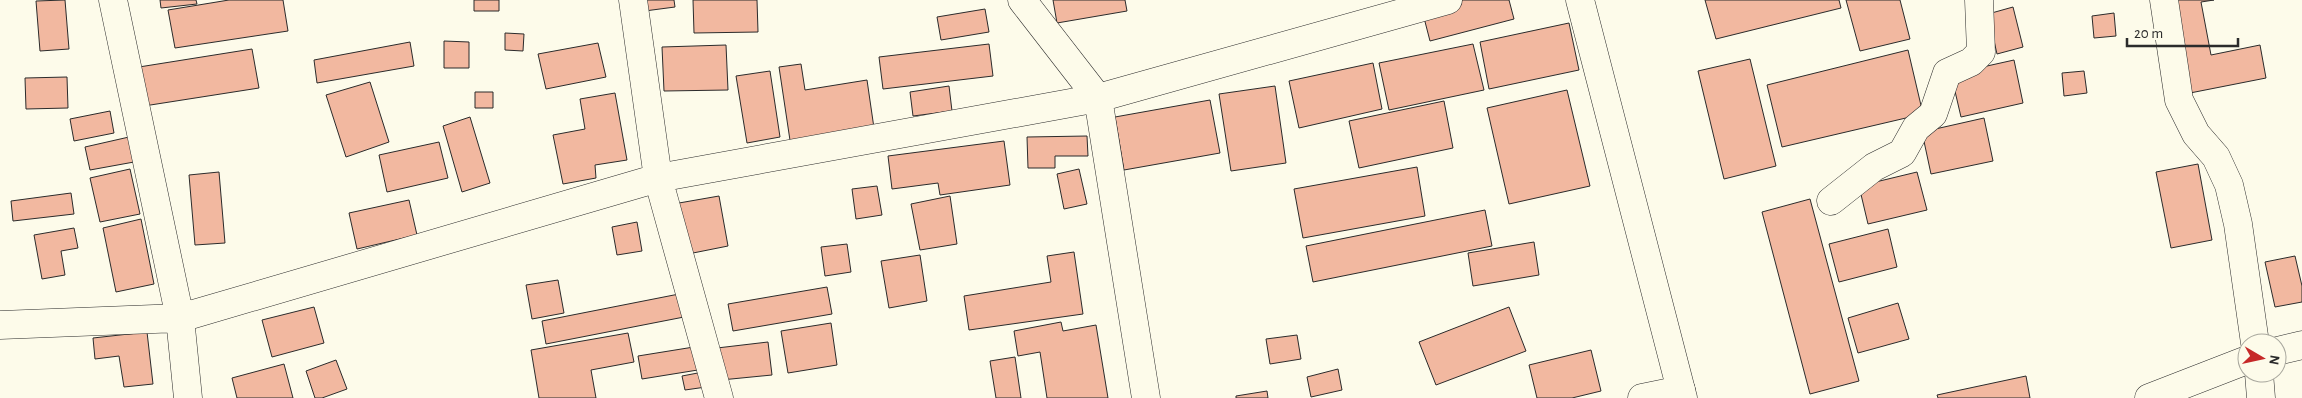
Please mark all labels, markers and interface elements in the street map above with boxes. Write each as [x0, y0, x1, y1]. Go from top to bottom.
scale bar [2127, 15, 2238, 47]
text: 20 m [2134, 26, 2163, 41]
north arrow [2237, 333, 2287, 383]
text: N [2266, 354, 2282, 366]

